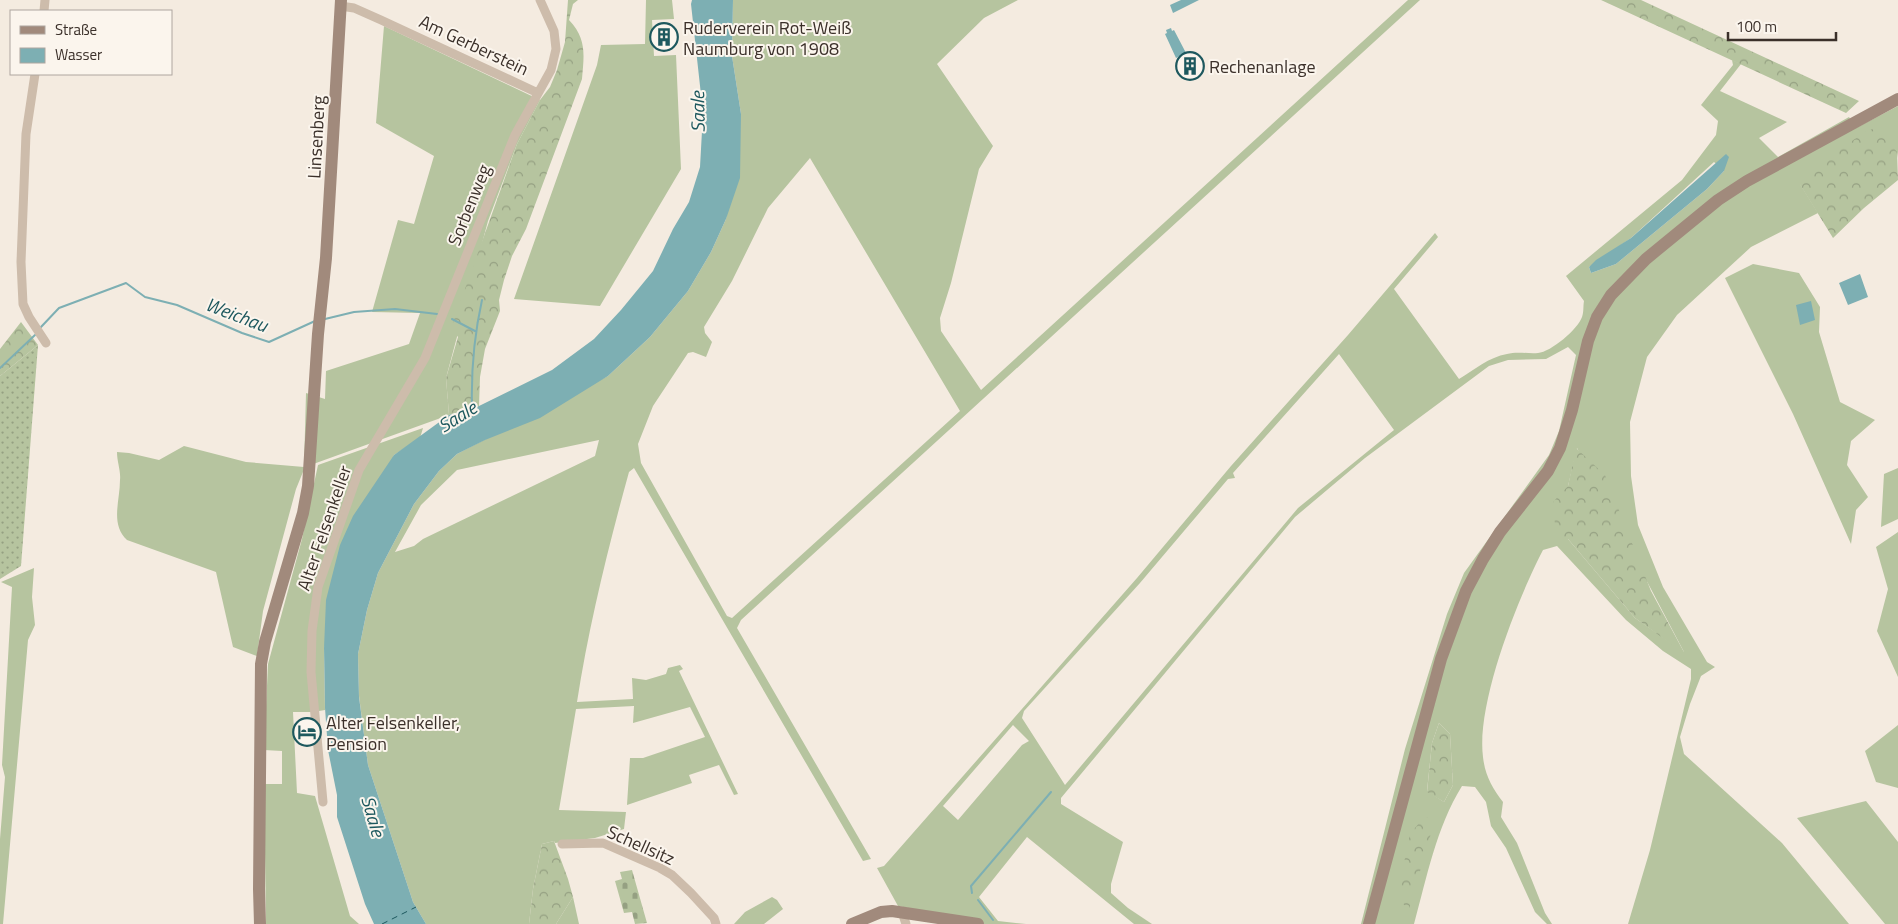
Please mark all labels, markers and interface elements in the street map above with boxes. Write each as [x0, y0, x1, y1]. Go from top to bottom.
street label: Am Gerberstein [415, 8, 533, 82]
legend [10, 10, 172, 75]
scale bar [1728, 10, 1836, 42]
place label: Ruderverein Rot-Weiß Naumburg von 1908 [683, 14, 851, 62]
text: 100 m [1736, 15, 1777, 38]
text: Straße [55, 18, 97, 41]
building icon: Ruderverein Rot-Weiß Naumburg von 1908 [649, 22, 679, 52]
text: Wasser [55, 43, 102, 66]
building icon: Rechenanlage [1175, 51, 1205, 81]
place label: Rechenanlage [1209, 53, 1316, 80]
water label: Saale [682, 90, 712, 133]
street label: Linsenberg [300, 95, 332, 179]
street label: Sorbenweg [440, 160, 498, 250]
water label: Weichau [202, 289, 274, 340]
water label: Saale [432, 392, 483, 439]
street label: Alter Felsenkeller [290, 462, 358, 594]
place label: Alter Felsenkeller, Pension [326, 709, 460, 757]
hotel icon: Alter Felsenkeller, Pension [292, 717, 322, 747]
water label: Saale [354, 792, 394, 841]
street label: Schellsitz [603, 818, 679, 872]

